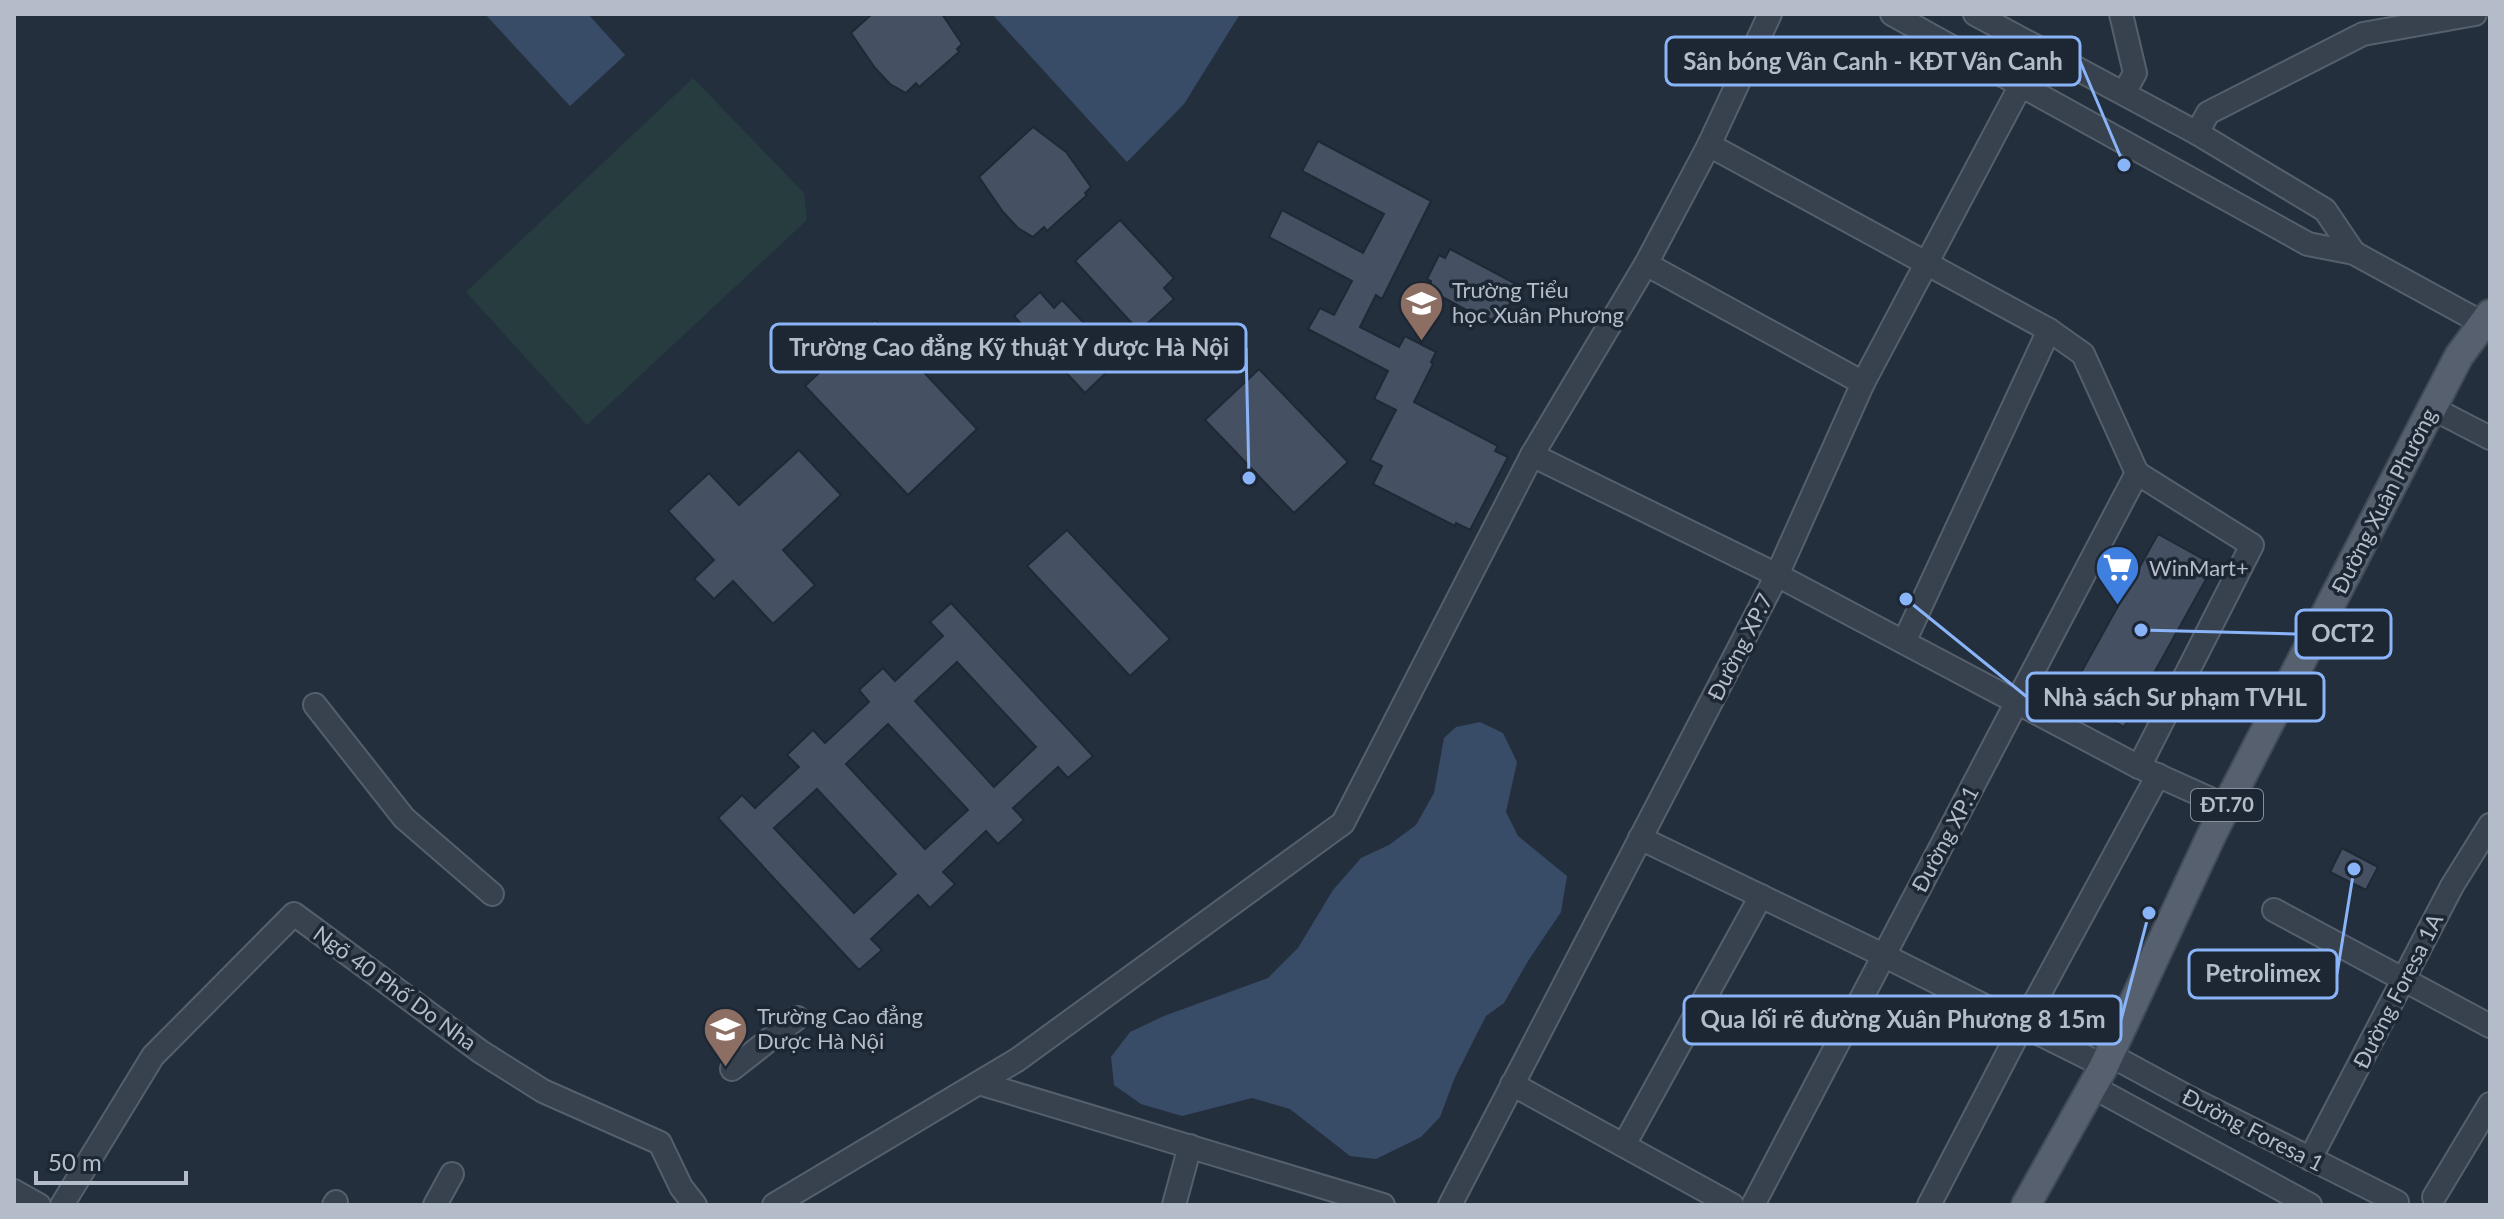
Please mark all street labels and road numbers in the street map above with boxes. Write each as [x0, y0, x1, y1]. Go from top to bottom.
street label: Đường Xuân Phương [2325, 404, 2442, 598]
street label: Đường XP.7 [1701, 589, 1778, 705]
street label: Đường XP.1 [1905, 781, 1984, 897]
road number: ĐT.70 [2191, 789, 2263, 821]
street label: Đường Foresa 1A [2347, 909, 2448, 1073]
street label: Ngõ 40 Phố Do Nha [308, 919, 482, 1056]
street label: Đường Foresa 1 [2178, 1082, 2329, 1177]

